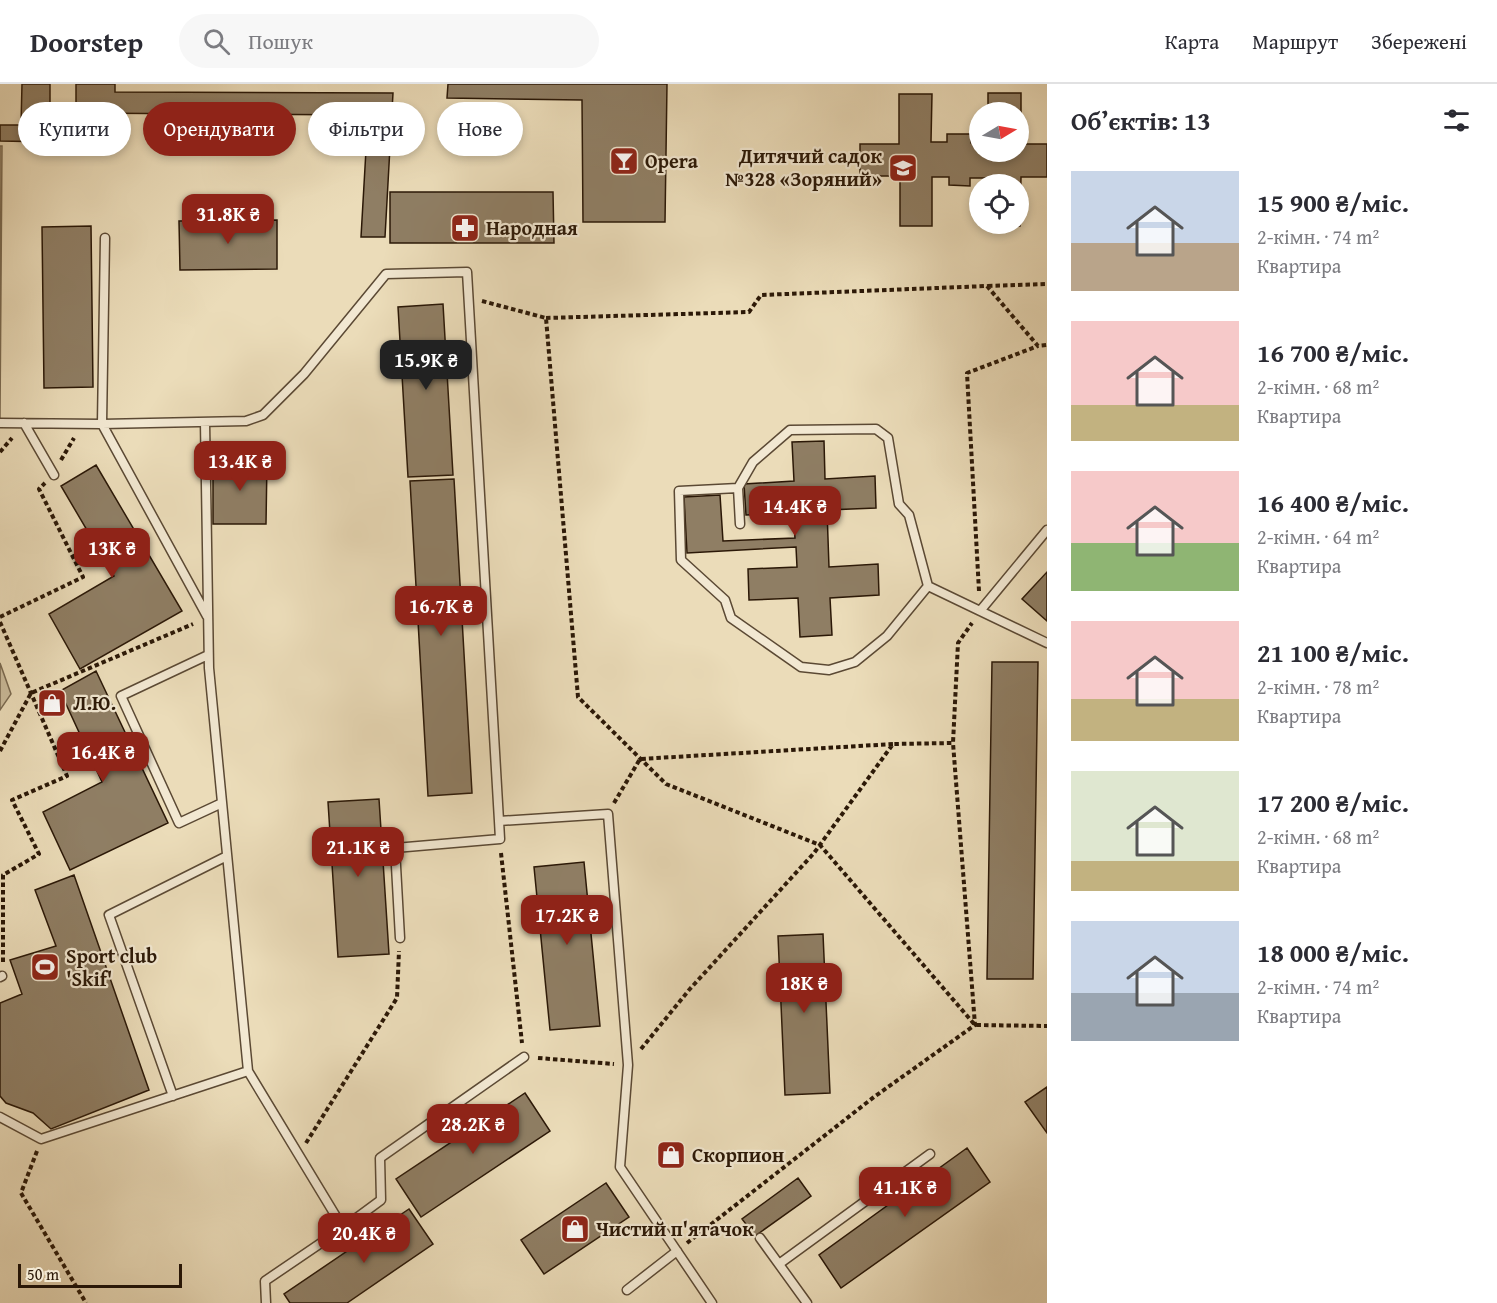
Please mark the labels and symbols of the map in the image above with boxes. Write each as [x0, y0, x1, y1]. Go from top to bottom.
north arrow [969, 102, 1029, 162]
place label: Дитячий садок №328 «Зоряний» [725, 141, 883, 193]
bar icon: Opera [608, 145, 640, 177]
place label: Opera [645, 146, 699, 175]
school or university icon: Дитячий садок №328 «Зоряний» [887, 152, 919, 184]
pin: 31.8K ₴ [173, 194, 283, 245]
pharmacy icon: Народная [449, 212, 481, 244]
place label: Народная [486, 213, 578, 242]
pin: 15.9K ₴ [371, 340, 481, 391]
pin: 13.4K ₴ [185, 441, 295, 492]
pin: 14.4K ₴ [740, 486, 850, 537]
pin: 13K ₴ [70, 528, 154, 579]
pin: 16.7K ₴ [386, 586, 496, 637]
shop icon: Л.Ю. [36, 687, 68, 719]
place label: Л.Ю. [73, 688, 116, 717]
pin: 16.4K ₴ [48, 732, 158, 783]
pin: 21.1K ₴ [303, 827, 413, 878]
pin: 17.2K ₴ [512, 895, 622, 946]
place label: Sport club 'Skif' [66, 941, 157, 993]
sports icon: Sport club 'Skif' [29, 951, 61, 983]
pin: 18K ₴ [762, 963, 846, 1014]
pin: 28.2K ₴ [418, 1104, 528, 1155]
shop icon: Скорпион [655, 1139, 687, 1171]
place label: Скорпион [692, 1140, 784, 1169]
pin: 41.1K ₴ [850, 1167, 960, 1218]
pin: 20.4K ₴ [309, 1213, 419, 1264]
shop icon: Чистий п'ятачок [559, 1213, 591, 1245]
place label: Чистий п'ятачок [596, 1214, 754, 1243]
scale bar [18, 1261, 182, 1288]

